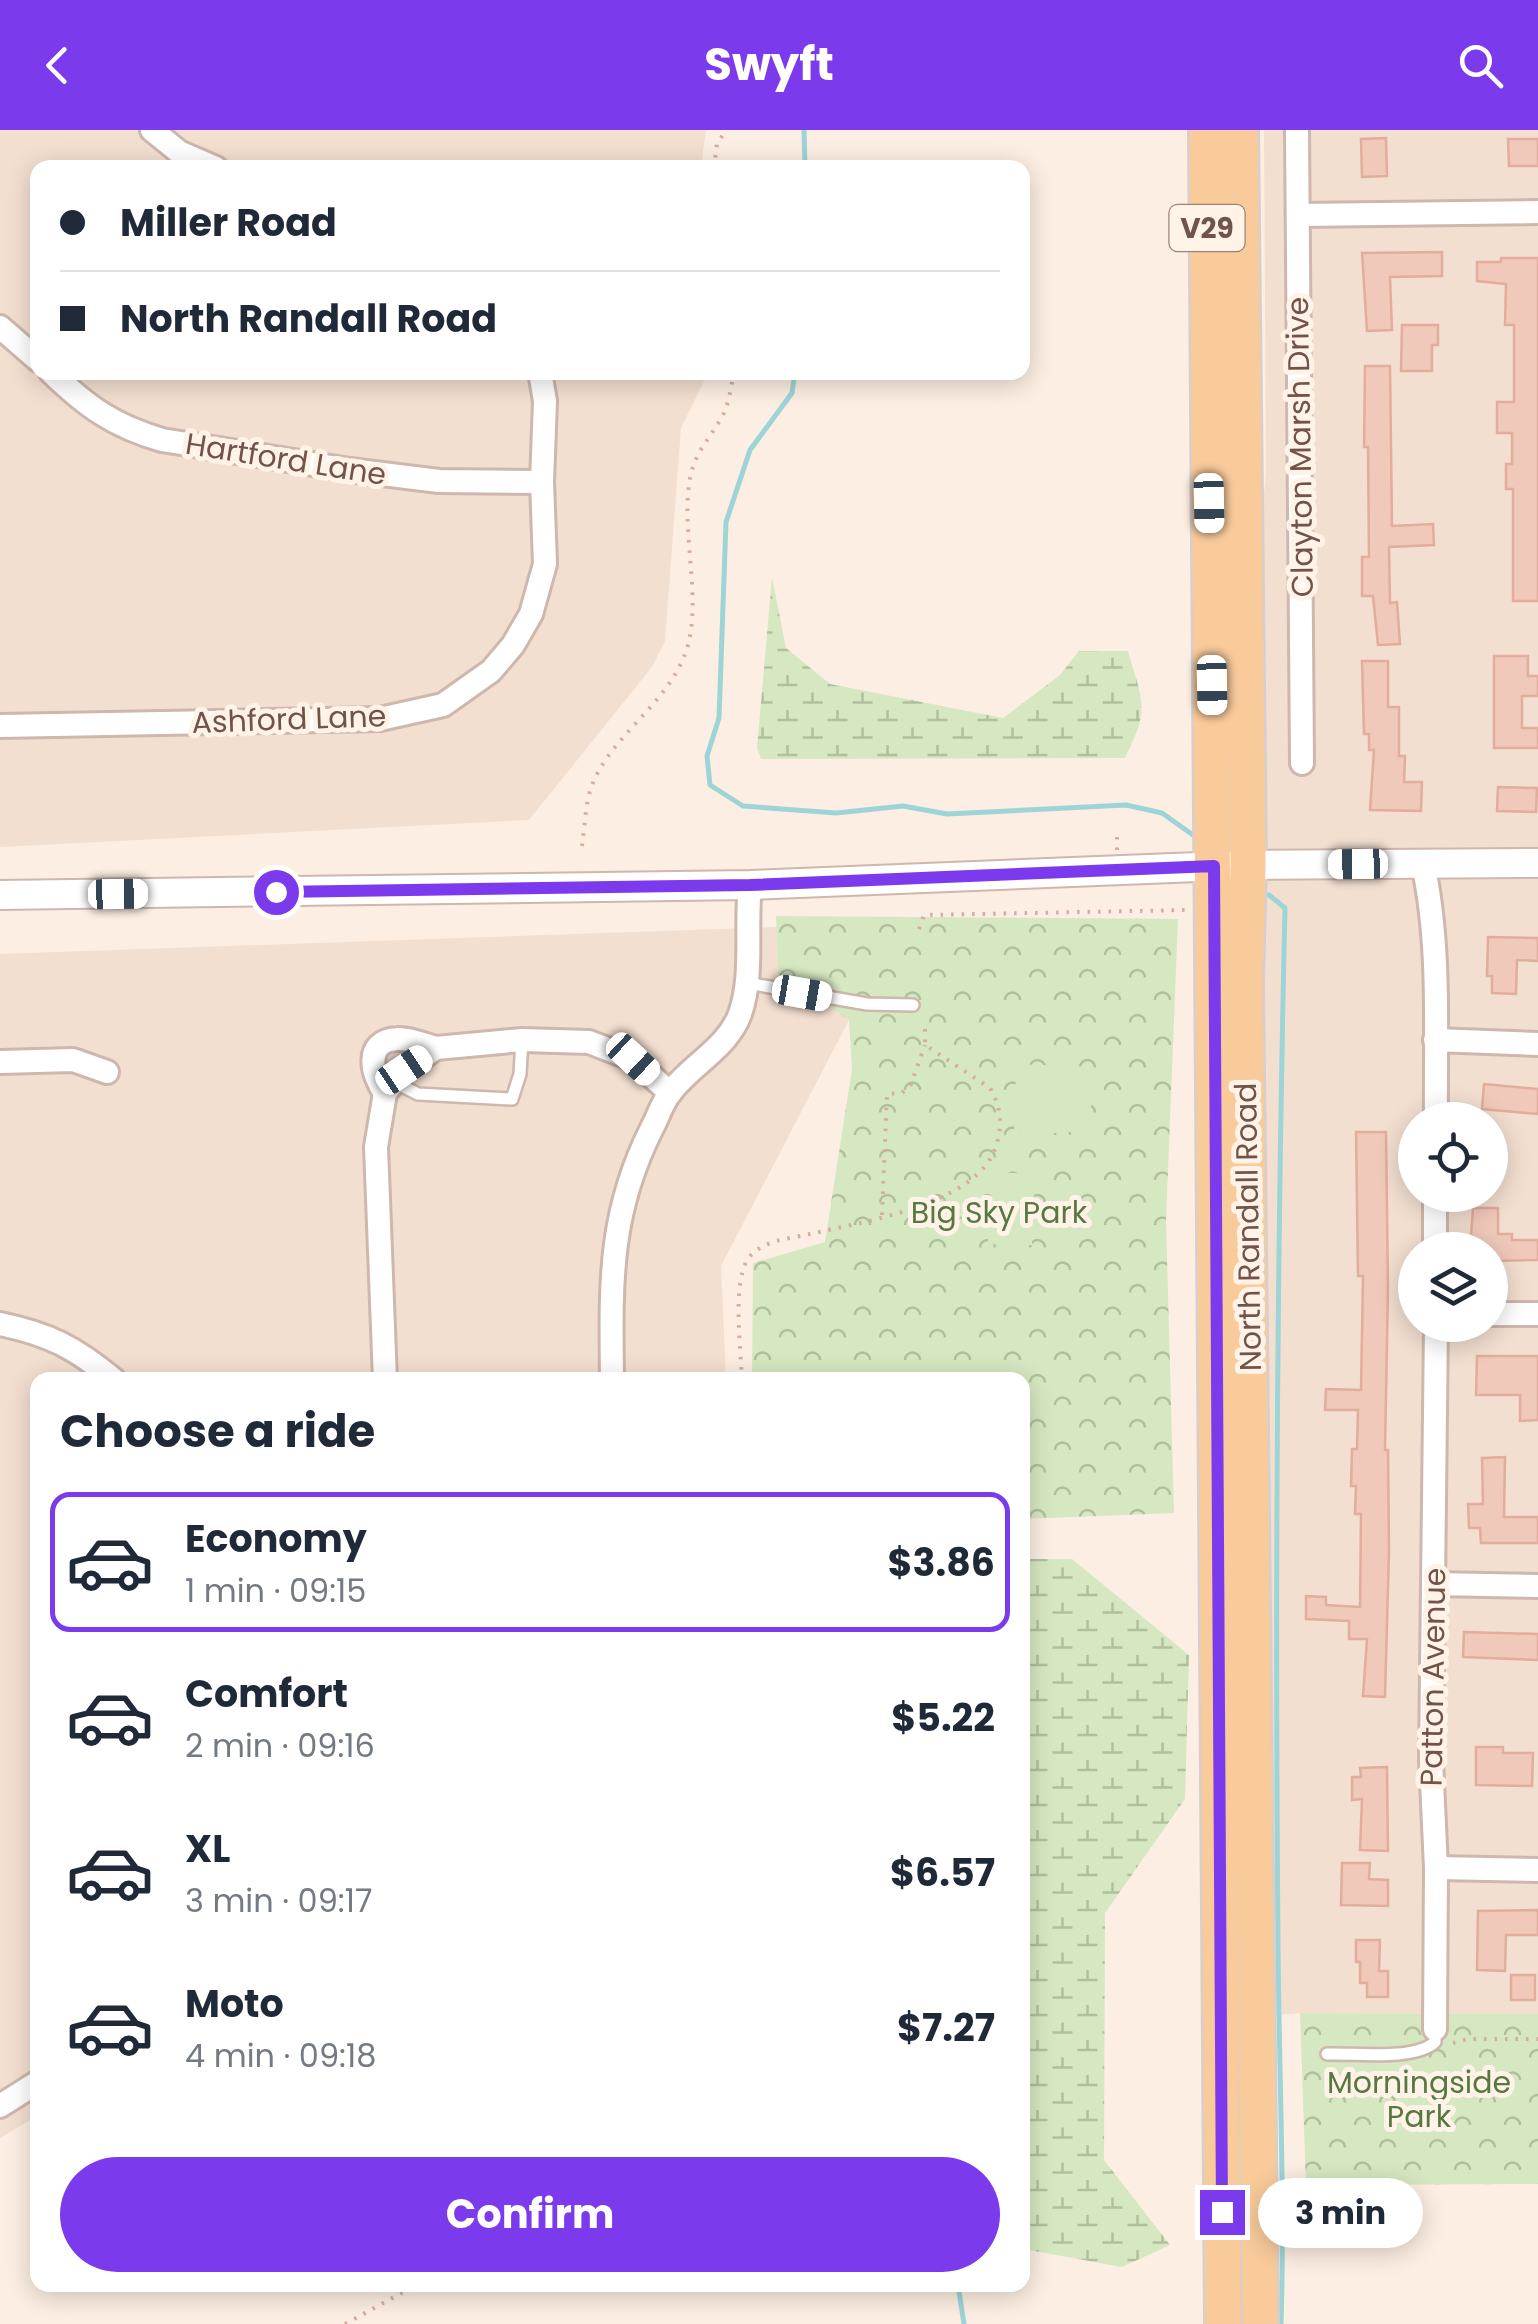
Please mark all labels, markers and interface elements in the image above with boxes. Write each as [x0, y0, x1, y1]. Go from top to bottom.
text: Swyft [704, 33, 834, 96]
icon: back [30, 38, 85, 93]
icon: search [1453, 38, 1508, 93]
text: Miller Road [120, 196, 337, 249]
road number: V29 [1170, 205, 1244, 251]
text: North Randall Road [120, 292, 497, 345]
street label: Clayton Marsh Drive [1276, 296, 1324, 598]
street label: Hartford Lane [183, 422, 389, 496]
car [1193, 473, 1225, 533]
car [1196, 655, 1228, 715]
street label: Ashford Lane [191, 694, 387, 744]
car [1328, 848, 1388, 880]
route start [254, 870, 299, 915]
car [88, 878, 148, 910]
car [770, 973, 834, 1013]
car [601, 1028, 665, 1090]
car [371, 1041, 437, 1099]
street label: North Randall Road [1224, 1082, 1272, 1372]
map controls [1398, 1102, 1508, 1342]
button: locate [1398, 1102, 1508, 1212]
park label: Big Sky Park [911, 1191, 1088, 1234]
button: layers [1398, 1232, 1508, 1342]
text: Choose a ride [60, 1400, 375, 1463]
text: Economy [185, 1512, 367, 1565]
icon: car [65, 1517, 155, 1607]
text: $3.86 [887, 1536, 995, 1589]
street label: Patton Avenue [1410, 1567, 1456, 1787]
text: 1 min · 09:15 [185, 1568, 366, 1613]
text: Comfort [185, 1667, 348, 1720]
icon: car [65, 1672, 155, 1762]
text: $5.22 [891, 1691, 995, 1744]
text: 2 min · 09:16 [185, 1723, 375, 1768]
text: XL [185, 1822, 230, 1875]
icon: car [65, 1827, 155, 1917]
text: $6.57 [890, 1846, 995, 1899]
text: 3 min · 09:17 [185, 1878, 372, 1923]
text: Moto [185, 1977, 284, 2030]
icon: car [65, 1982, 155, 2072]
text: $7.27 [897, 2001, 995, 2054]
text: 4 min · 09:18 [185, 2033, 376, 2078]
park label: Morningside Park [1327, 2061, 1511, 2138]
button: Confirm [60, 2157, 1000, 2272]
callout: 3 min [1257, 2177, 1422, 2247]
route end [1200, 2190, 1245, 2235]
text: 3 min [1295, 2190, 1386, 2235]

